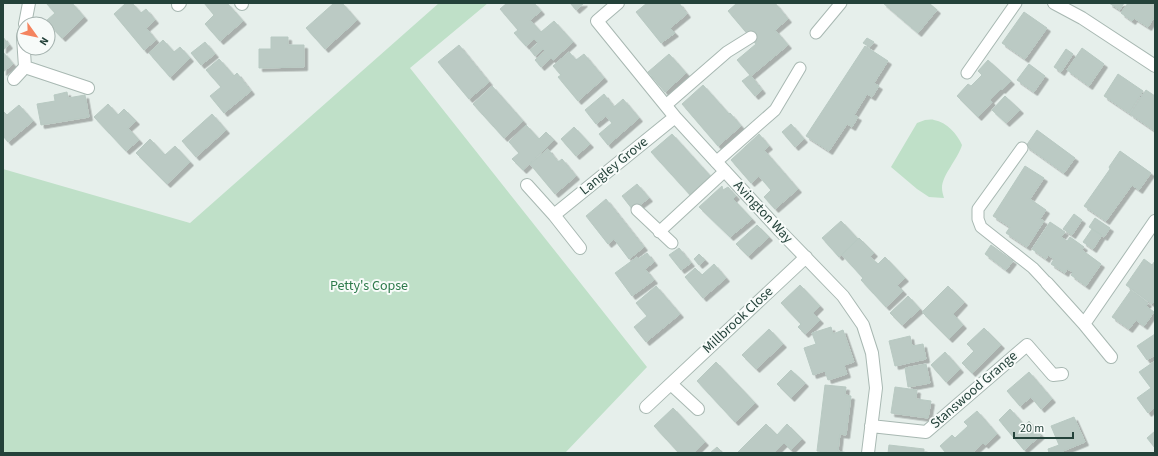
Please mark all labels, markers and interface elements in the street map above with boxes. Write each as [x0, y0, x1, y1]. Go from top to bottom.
north arrow [16, 16, 56, 56]
text: N [36, 34, 52, 48]
street label: Langley Grove [576, 132, 653, 200]
street label: Avington Way [729, 176, 798, 248]
park label: Petty's Copse [330, 276, 408, 296]
street label: Millbrook Close [698, 282, 778, 358]
street label: Stanswood Grange [926, 346, 1022, 434]
scale bar [1014, 414, 1073, 440]
text: 20 m [1020, 420, 1044, 437]

